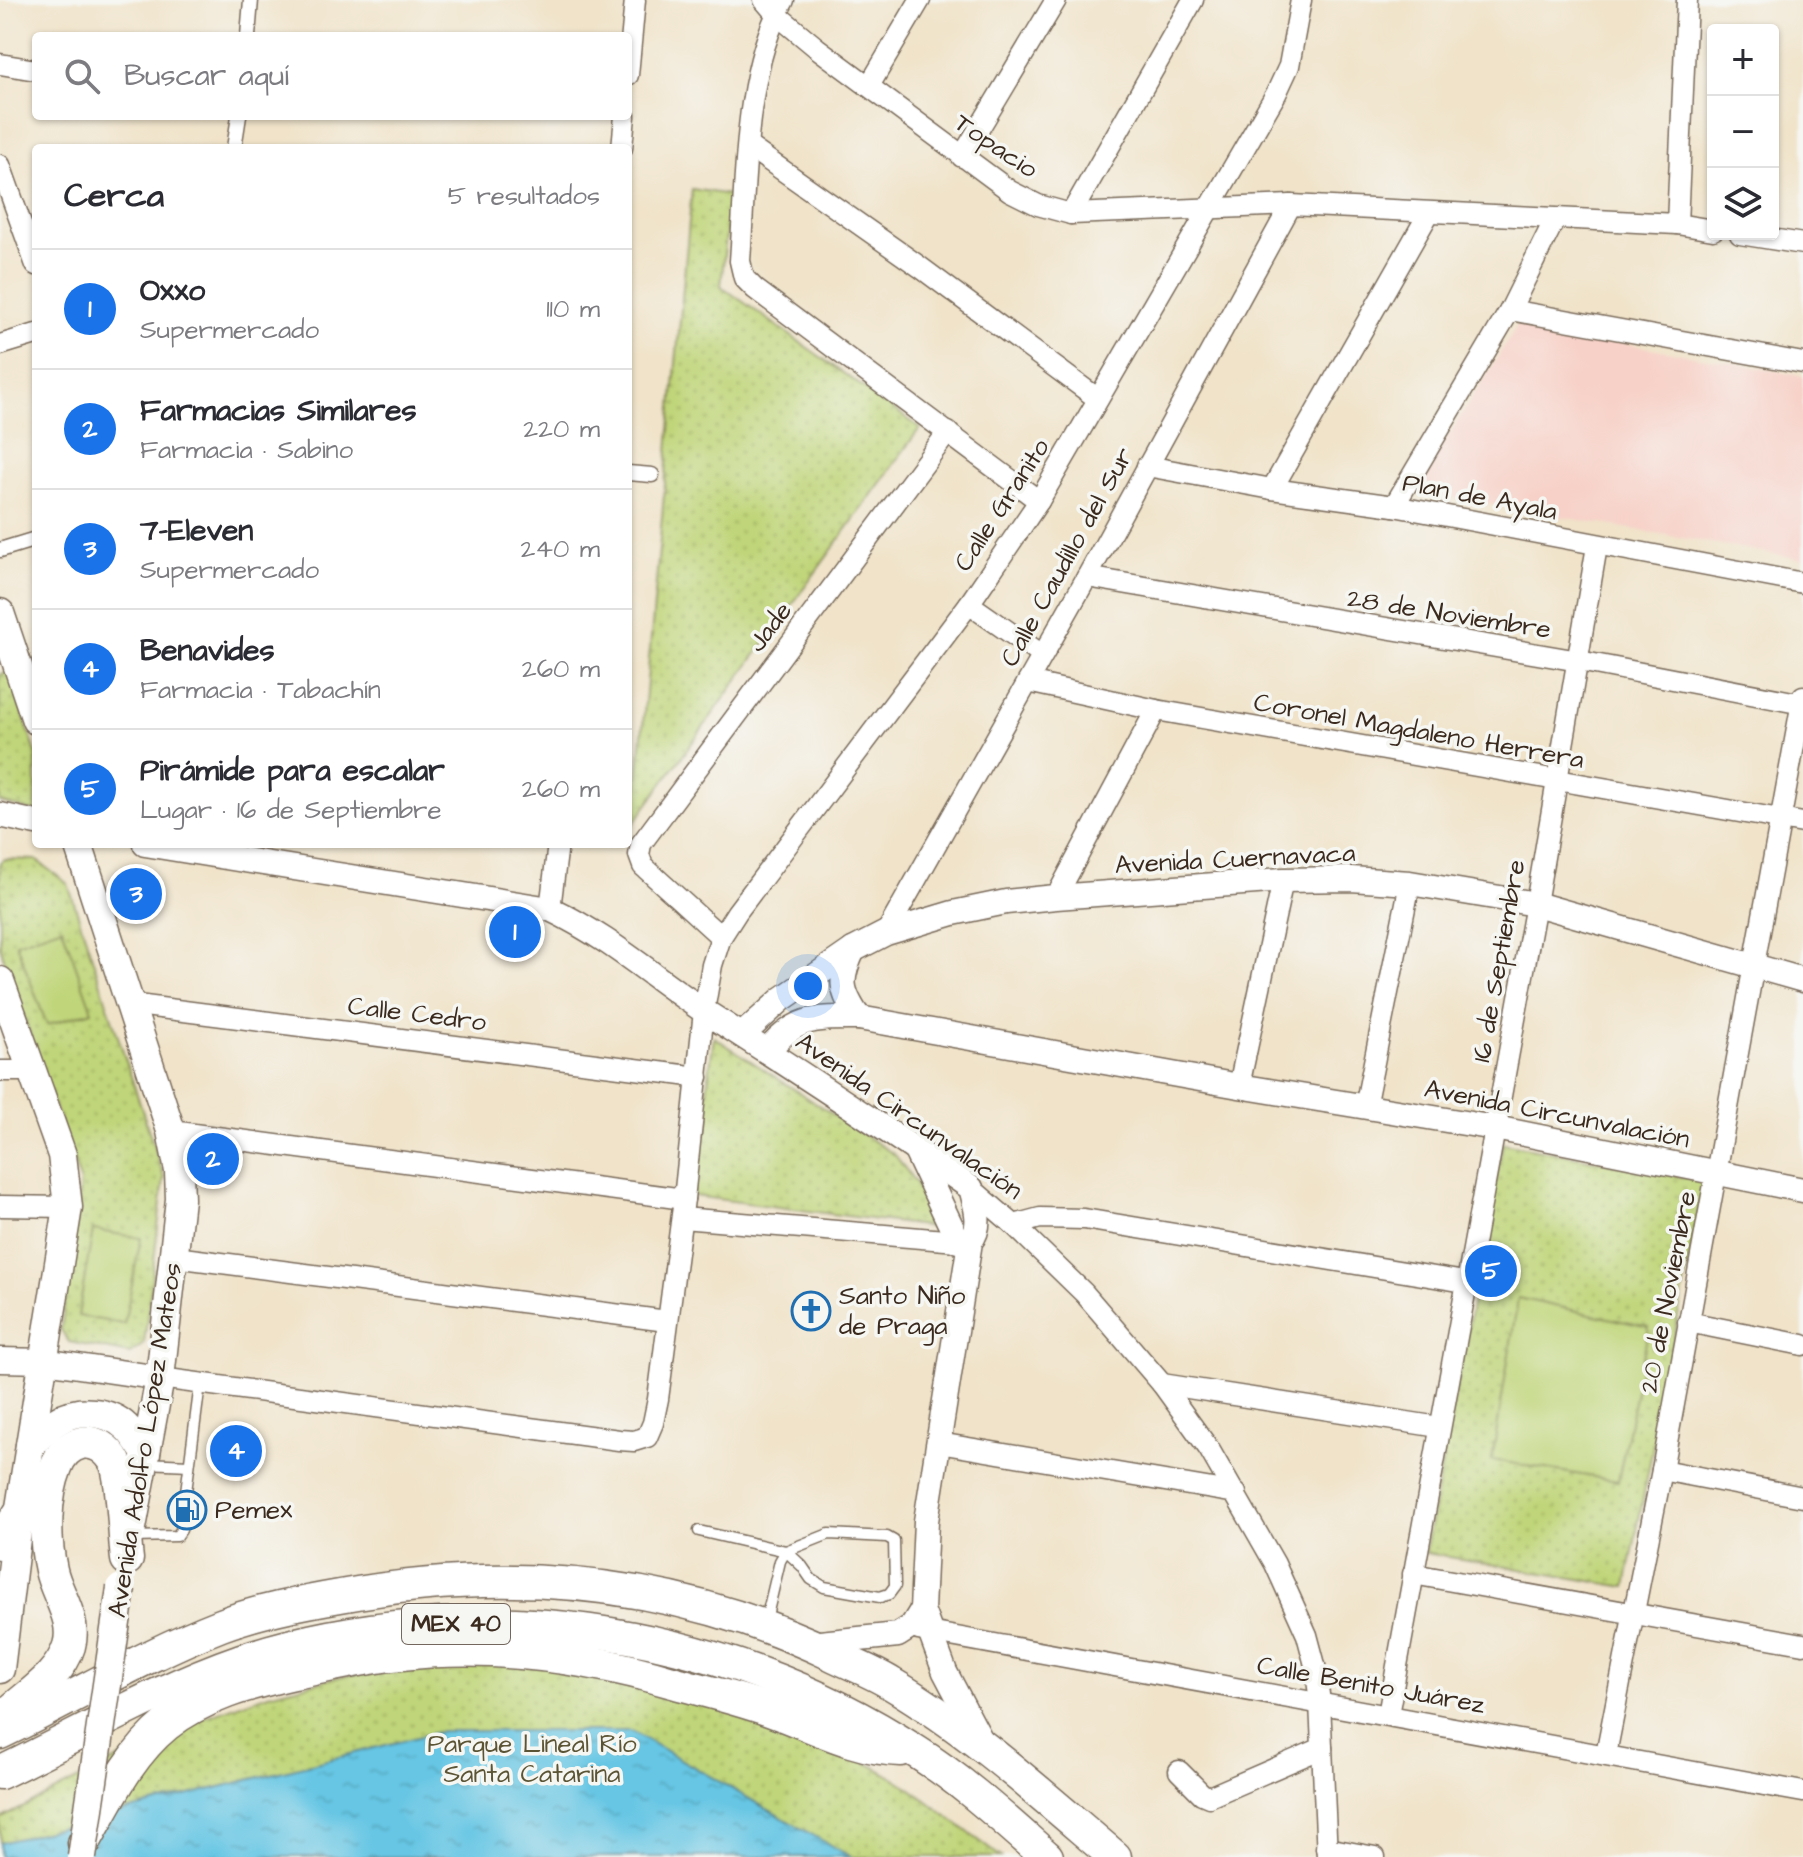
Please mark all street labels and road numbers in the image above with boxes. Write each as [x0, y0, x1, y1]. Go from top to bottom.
street label: Topacio [947, 105, 1045, 187]
street label: Calle Granito [946, 431, 1059, 579]
street label: Calle Caudillo del Sur [992, 441, 1142, 673]
street label: Plan de Ayala [1399, 464, 1560, 532]
street label: 28 de Noviembre [1345, 580, 1553, 648]
street label: Jade [739, 594, 801, 660]
street label: Coronel Magdaleno Herrera [1251, 684, 1587, 780]
street label: Avenida Cuernavaca [1114, 835, 1356, 883]
street label: 16 de Septiembre [1463, 857, 1535, 1065]
street label: Calle Cedro [346, 988, 489, 1040]
street label: Avenida Circunvalación [788, 1024, 1030, 1208]
street label: Avenida Circunvalación [1421, 1071, 1693, 1157]
street label: 20 de Noviembre [1631, 1188, 1705, 1396]
street label: Avenida Adolfo López Mateos [99, 1260, 191, 1620]
road number: MEX 40 [402, 1604, 510, 1644]
street label: Calle Benito Juárez [1254, 1647, 1488, 1723]

